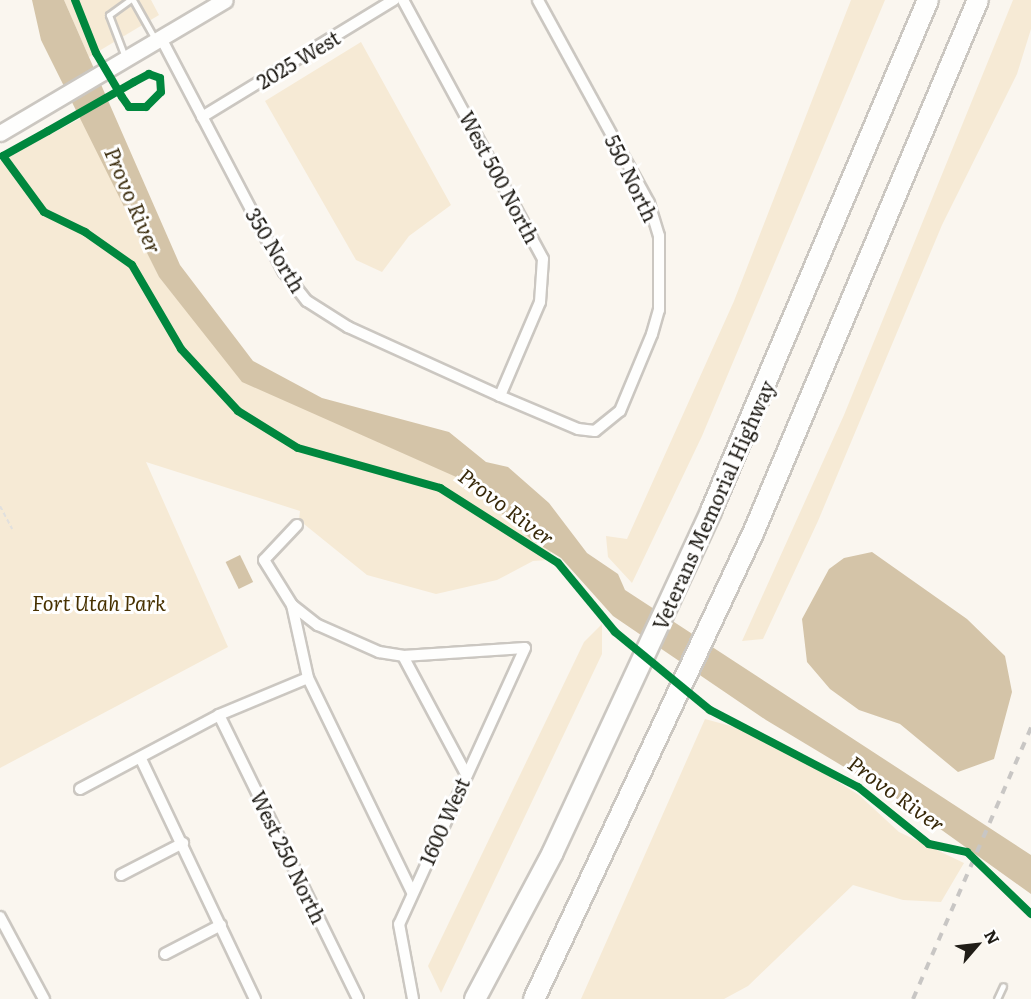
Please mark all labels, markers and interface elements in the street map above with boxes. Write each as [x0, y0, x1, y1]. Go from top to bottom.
street label: 2025 West [252, 25, 344, 93]
street label: West 500 North [455, 107, 545, 247]
street label: 550 North [601, 131, 663, 225]
water label: Provo River [100, 143, 168, 257]
street label: 350 North [241, 203, 311, 297]
street label: Veterans Memorial Highway [647, 377, 779, 633]
water label: Provo River [454, 462, 560, 550]
park label: Fort Utah Park [32, 590, 166, 614]
water label: Provo River [844, 750, 950, 836]
street label: 1600 West [414, 774, 474, 868]
street label: West 250 North [246, 787, 332, 927]
north arrow [947, 915, 1007, 975]
text: N [979, 925, 1007, 948]

